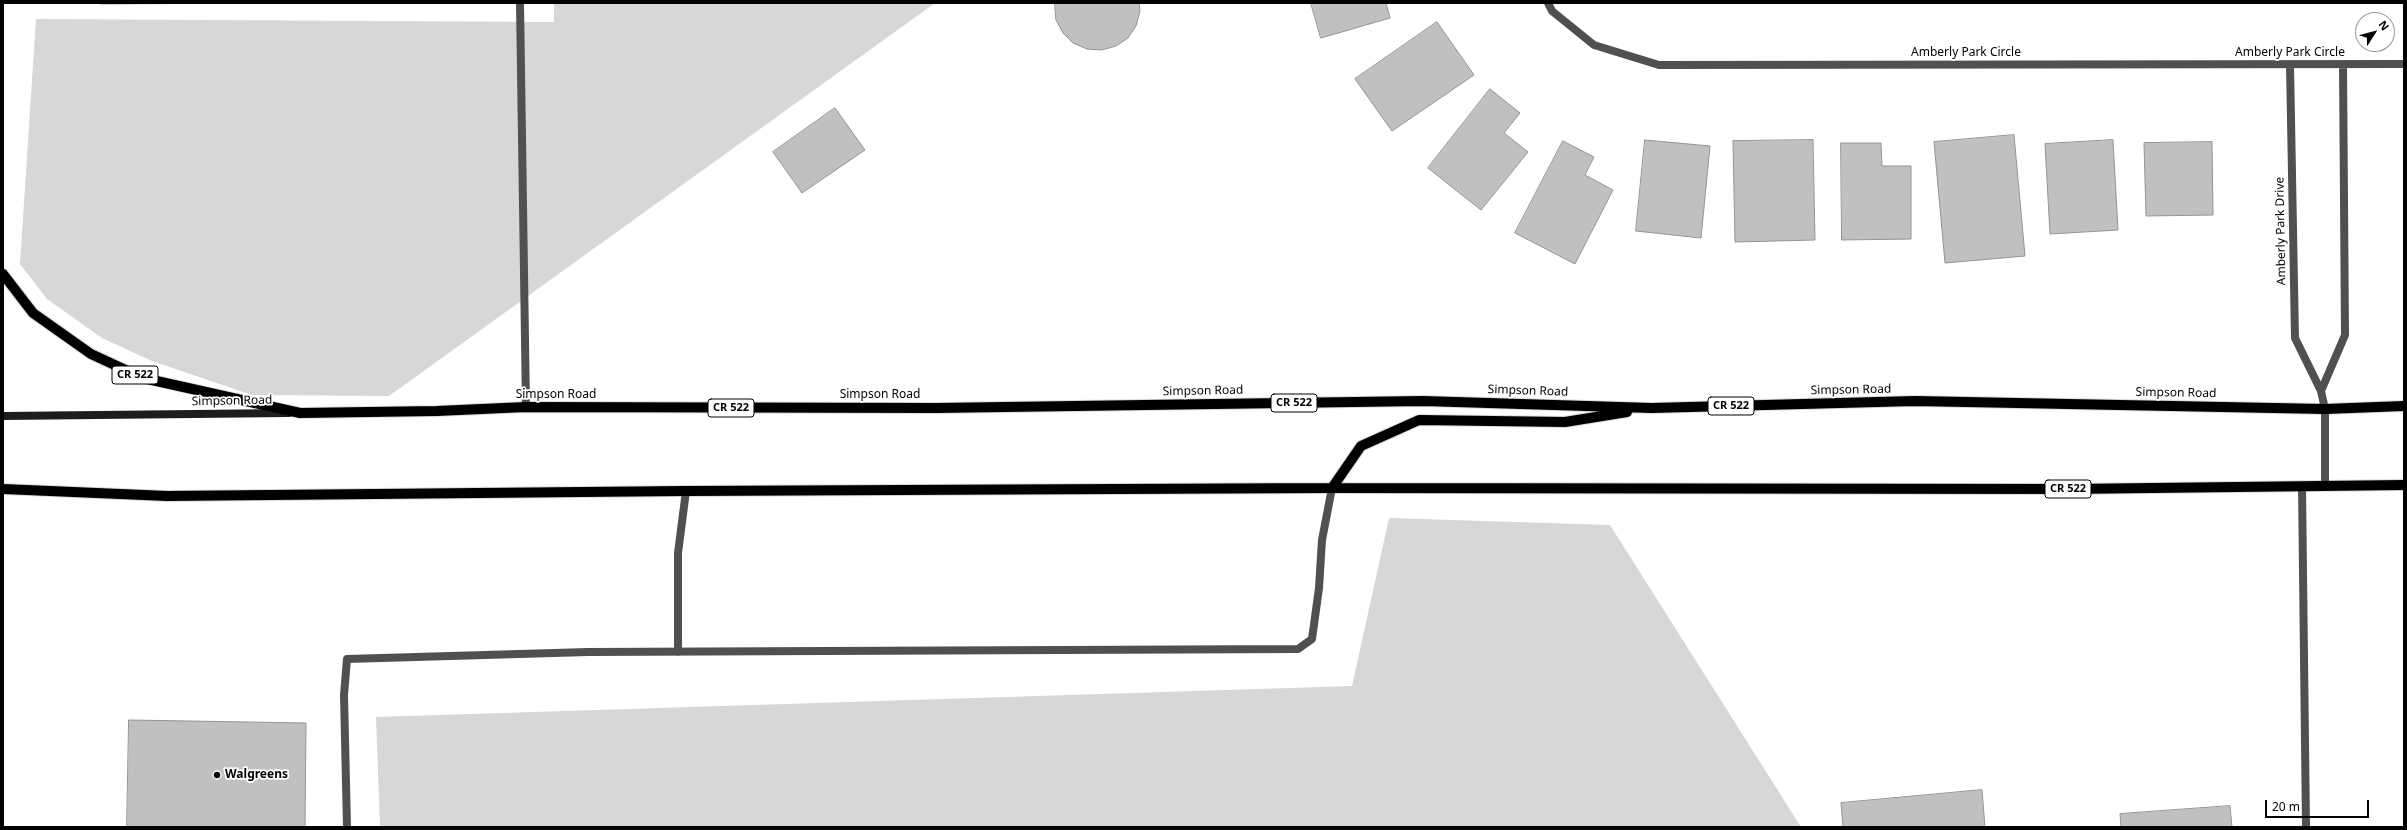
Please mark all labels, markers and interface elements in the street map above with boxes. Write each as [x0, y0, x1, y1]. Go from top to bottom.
north arrow [2355, 12, 2395, 52]
text: N [2376, 17, 2393, 33]
street label: Amberly Park Circle [1911, 46, 2021, 60]
street label: Amberly Park Circle [2235, 46, 2345, 60]
street label: Amberly Park Drive [2273, 177, 2289, 285]
road number: CR 522 [112, 366, 158, 384]
street label: Simpson Road [1487, 382, 1569, 400]
street label: Simpson Road [1811, 382, 1891, 398]
street label: Simpson Road [1163, 383, 1243, 399]
street label: Simpson Road [2136, 385, 2216, 401]
street label: Simpson Road [516, 388, 596, 402]
street label: Simpson Road [840, 388, 920, 402]
street label: Simpson Road [192, 393, 272, 409]
road number: CR 522 [1271, 394, 1317, 412]
road number: CR 522 [1708, 397, 1754, 415]
road number: CR 522 [708, 399, 754, 417]
road number: CR 522 [2045, 480, 2091, 498]
place label: Walgreens [225, 768, 288, 782]
marker: Walgreens [212, 770, 222, 780]
scale bar [2267, 792, 2371, 818]
text: 20 m [2272, 798, 2300, 815]

